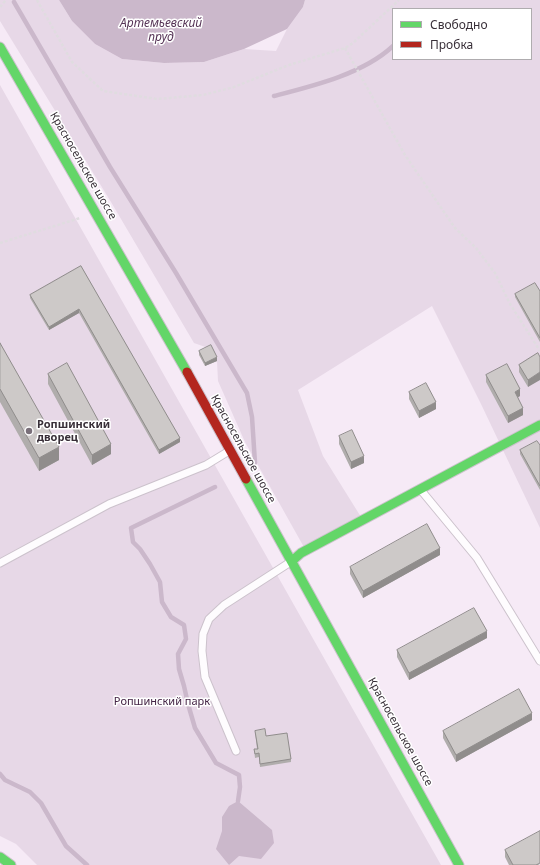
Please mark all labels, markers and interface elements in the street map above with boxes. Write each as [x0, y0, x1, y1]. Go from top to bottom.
legend [392, 8, 532, 60]
text: Свободно [430, 16, 488, 33]
water label: Артемьевский пруд [120, 17, 202, 45]
text: Пробка [430, 36, 473, 53]
street label: Красносельское шоссе [47, 110, 119, 222]
street label: Красносельское шоссе [208, 393, 278, 505]
place label: Ропшинский дворец [37, 418, 110, 444]
marker: Ропшинский дворец [24, 426, 34, 436]
street label: Красносельское шоссе [365, 676, 435, 788]
park label: Ропшинский парк [114, 695, 210, 709]

